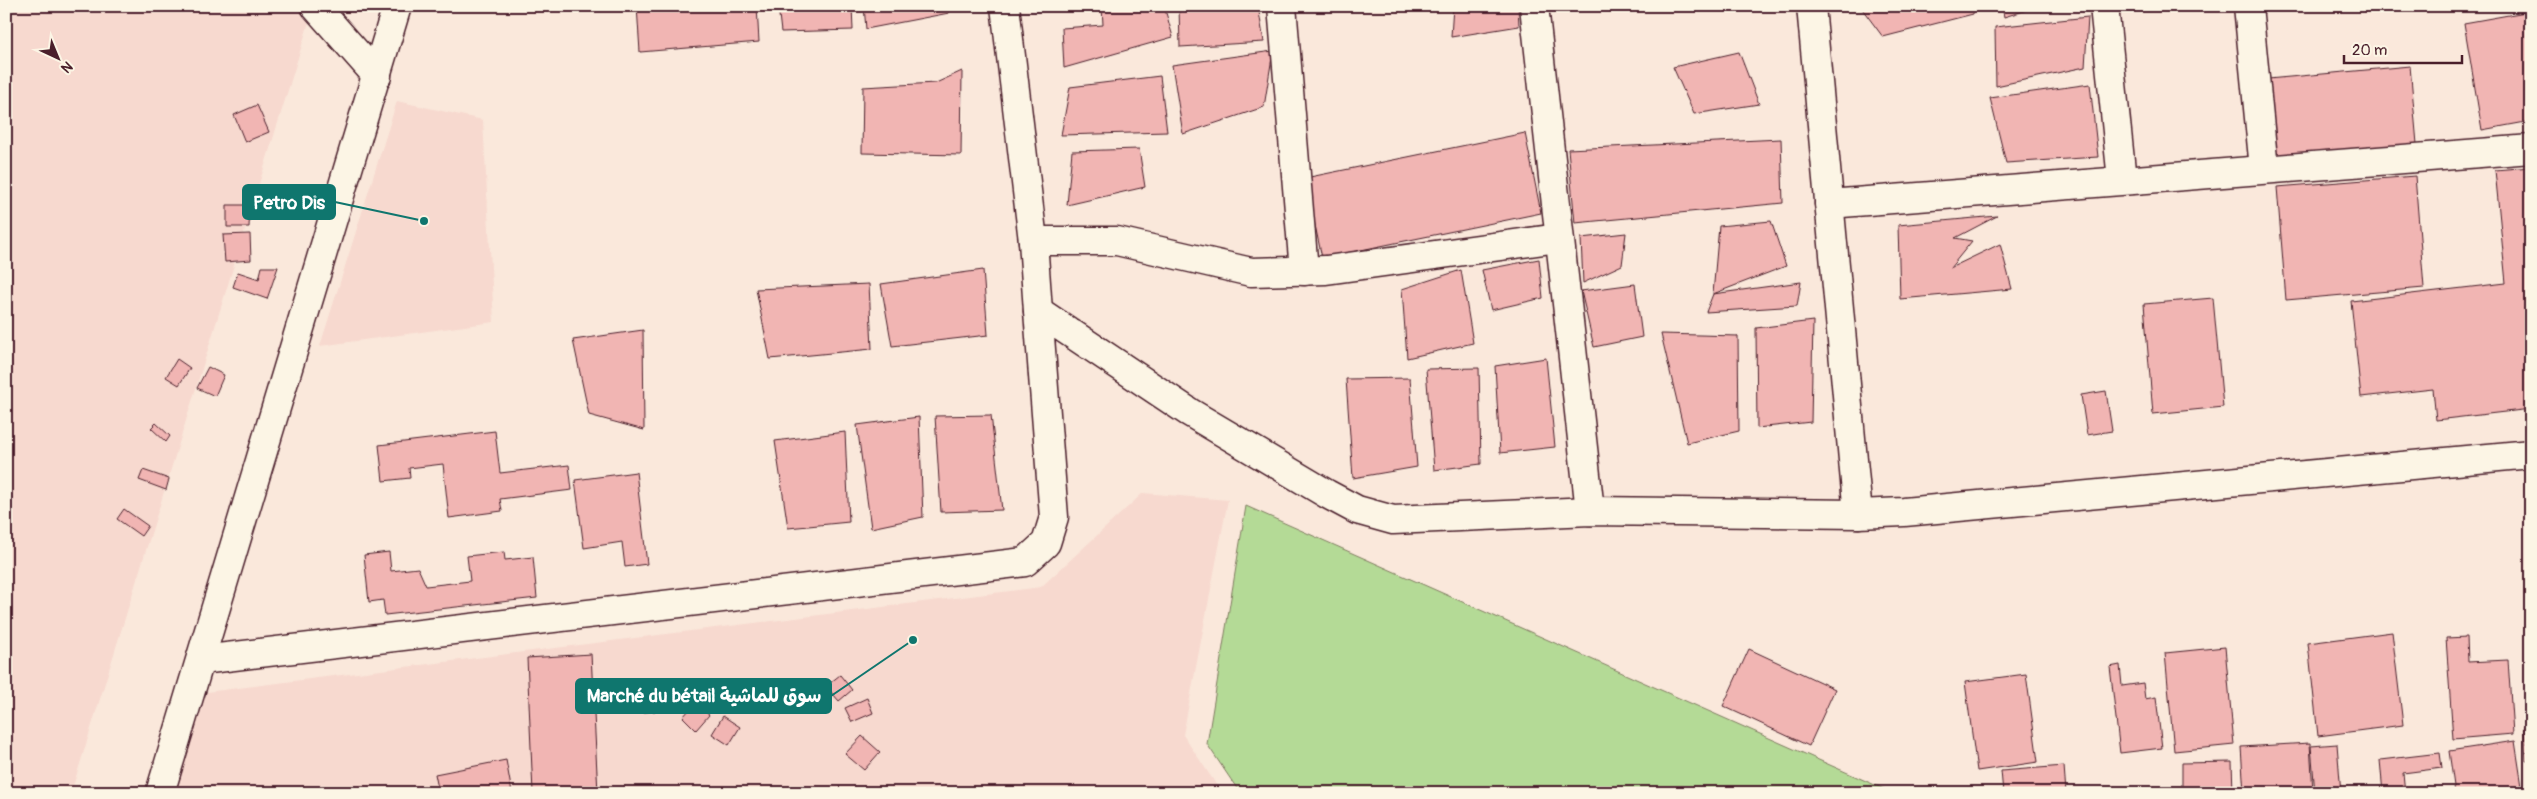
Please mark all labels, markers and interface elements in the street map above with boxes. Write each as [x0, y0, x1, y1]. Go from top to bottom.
north arrow [32, 32, 82, 82]
scale bar [2344, 32, 2462, 64]
text: 20 m [2352, 41, 2387, 60]
text: N [57, 58, 76, 76]
callout: Petro Dis [243, 185, 335, 219]
text: Petro Dis [253, 191, 326, 215]
callout: Marché du bétail سوق للماشية [576, 679, 831, 713]
text: Marché du bétail سوق للماشية [587, 684, 821, 708]

